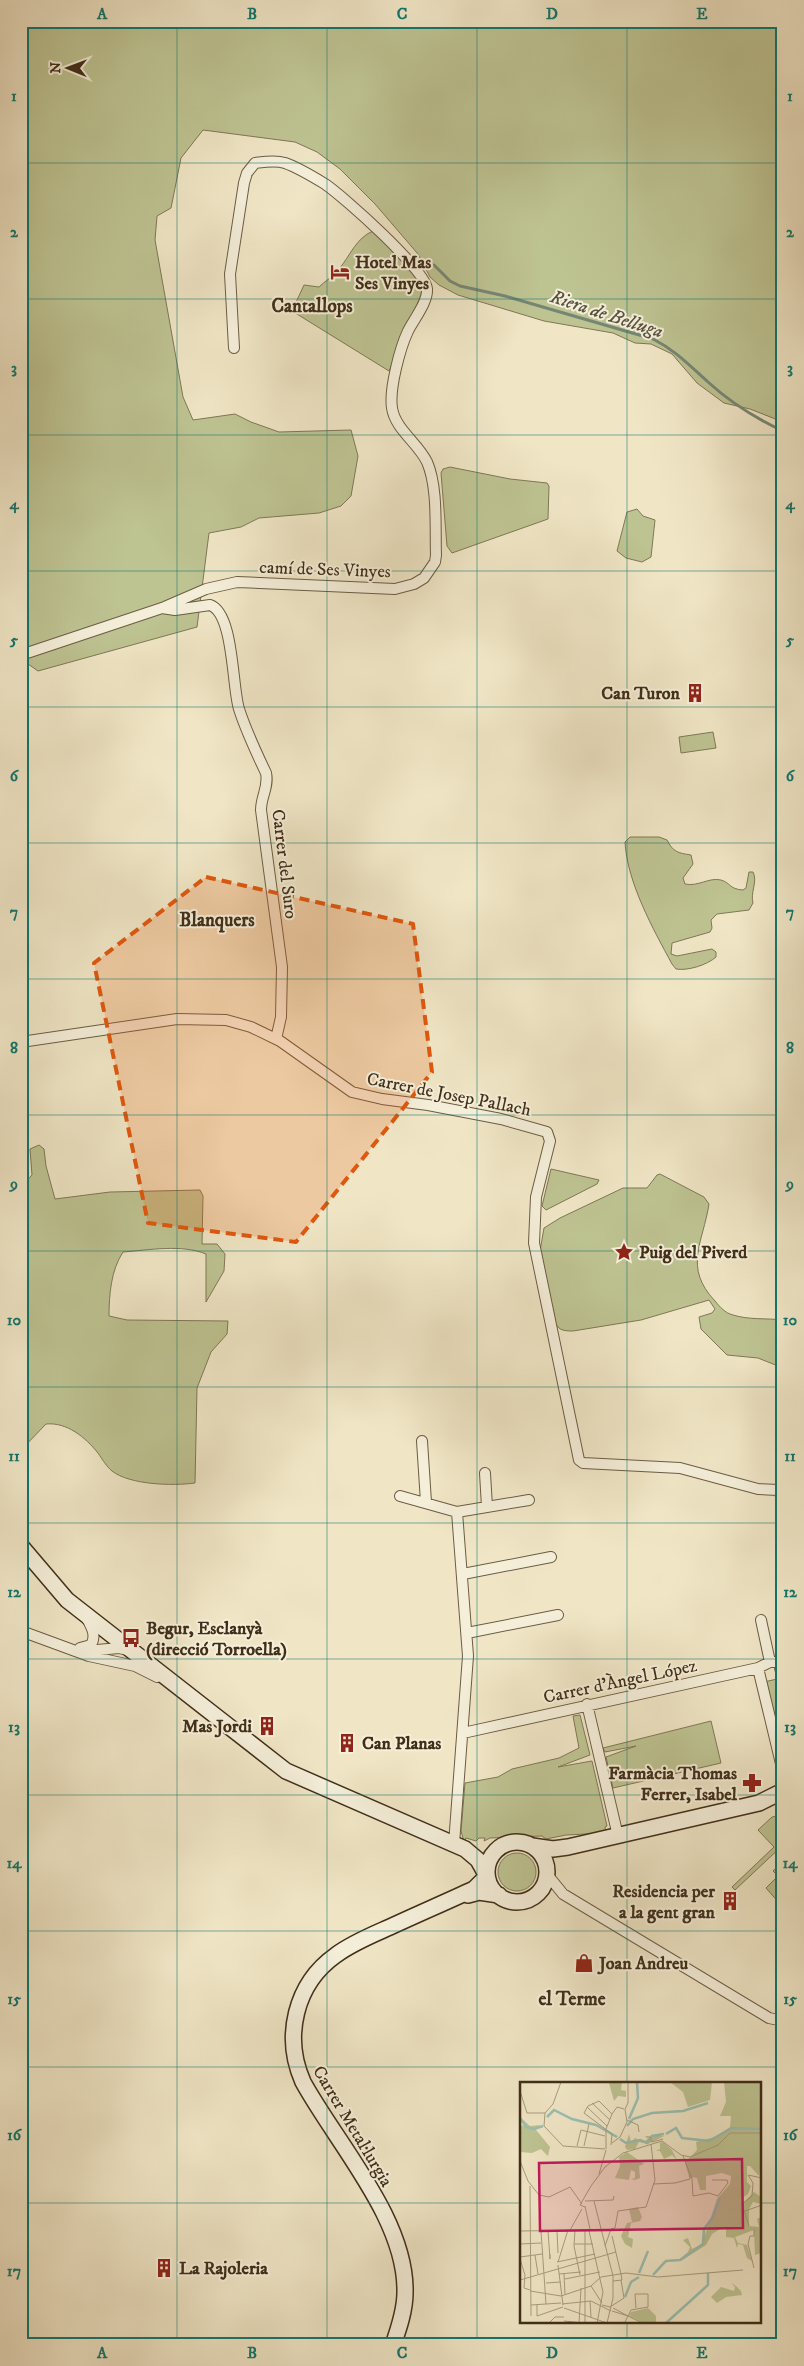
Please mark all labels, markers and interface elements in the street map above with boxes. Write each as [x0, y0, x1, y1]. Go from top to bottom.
text: A [96, 4, 108, 24]
text: B [247, 4, 257, 24]
text: C [397, 4, 407, 24]
text: D [546, 4, 558, 24]
text: E [696, 4, 708, 24]
north arrow [42, 42, 92, 92]
text: N [47, 61, 65, 74]
text: 1 [11, 86, 17, 106]
text: 1 [787, 86, 793, 106]
text: 2 [10, 222, 19, 242]
text: 2 [786, 222, 795, 242]
place label: Hotel Mas Ses Vinyes [355, 252, 431, 295]
hotel icon: Hotel Mas Ses Vinyes [329, 261, 351, 283]
water label: Riera de Belluga [546, 285, 666, 343]
district label: Cantallops [271, 295, 353, 318]
text: 3 [11, 358, 17, 378]
text: 3 [787, 358, 793, 378]
text: 4 [8, 494, 19, 514]
text: 4 [784, 494, 795, 514]
street label: camí de Ses Vinyes [259, 557, 391, 583]
text: 5 [9, 630, 18, 650]
text: 5 [785, 630, 794, 650]
building icon: Can Turon [684, 682, 706, 704]
place label: Can Turon [601, 683, 681, 705]
text: 6 [10, 766, 20, 786]
text: 6 [786, 766, 796, 786]
street label: Carrer del Suro [266, 808, 302, 920]
text: 7 [10, 902, 18, 922]
text: 7 [786, 902, 794, 922]
district label: Blanquers [179, 909, 255, 933]
text: 8 [10, 1038, 18, 1058]
text: 8 [786, 1038, 794, 1058]
street label: Carrer de Josep Pallach [365, 1068, 533, 1122]
text: 9 [9, 1174, 18, 1194]
text: 9 [785, 1174, 794, 1194]
place icon: Puig del Piverd [613, 1241, 635, 1263]
place label: Puig del Piverd [639, 1242, 748, 1264]
text: 10 [7, 1310, 22, 1330]
text: 10 [783, 1310, 798, 1330]
text: 11 [8, 1446, 20, 1466]
text: 11 [784, 1446, 796, 1466]
text: 12 [7, 1582, 22, 1602]
text: 12 [783, 1582, 798, 1602]
place label: Begur, Esclanyà (direcció Torroella) [146, 1618, 287, 1661]
bus stop icon: Begur, Esclanyà (direcció Torroella) [120, 1627, 142, 1649]
street label: Carrer d'Àngel López [541, 1654, 699, 1709]
building icon: Mas Jordi [256, 1715, 278, 1737]
place label: Mas Jordi [182, 1716, 252, 1738]
text: 13 [8, 1717, 20, 1737]
text: 13 [784, 1717, 796, 1737]
building icon: Can Planas [336, 1732, 358, 1754]
place label: Can Planas [362, 1733, 441, 1755]
place label: Farmàcia Thomas Ferrer, Isabel [608, 1763, 738, 1806]
pharmacy icon: Farmàcia Thomas Ferrer, Isabel [741, 1772, 763, 1794]
text: 14 [6, 1853, 22, 1873]
text: 14 [782, 1853, 798, 1873]
place label: Residencia per a la gent gran [612, 1881, 716, 1924]
building icon: Residencia per a la gent gran [719, 1890, 741, 1912]
shop icon: Joan Andreu [573, 1952, 595, 1974]
place label: Joan Andreu [597, 1953, 688, 1975]
district label: el Terme [538, 1988, 606, 2011]
text: 15 [7, 1989, 21, 2009]
text: 15 [783, 1989, 797, 2009]
street label: Carrer Metal·lurgia [307, 2062, 397, 2191]
inset map [520, 2082, 762, 2324]
text: 16 [7, 2125, 23, 2145]
text: 16 [783, 2125, 799, 2145]
building icon: La Rajoleria [153, 2257, 175, 2279]
place label: La Rajoleria [179, 2258, 268, 2280]
text: 17 [7, 2261, 21, 2281]
text: 17 [783, 2261, 797, 2281]
text: A [96, 2343, 108, 2363]
text: B [247, 2343, 257, 2363]
text: C [397, 2343, 407, 2363]
text: D [546, 2343, 558, 2363]
text: E [696, 2343, 708, 2363]

